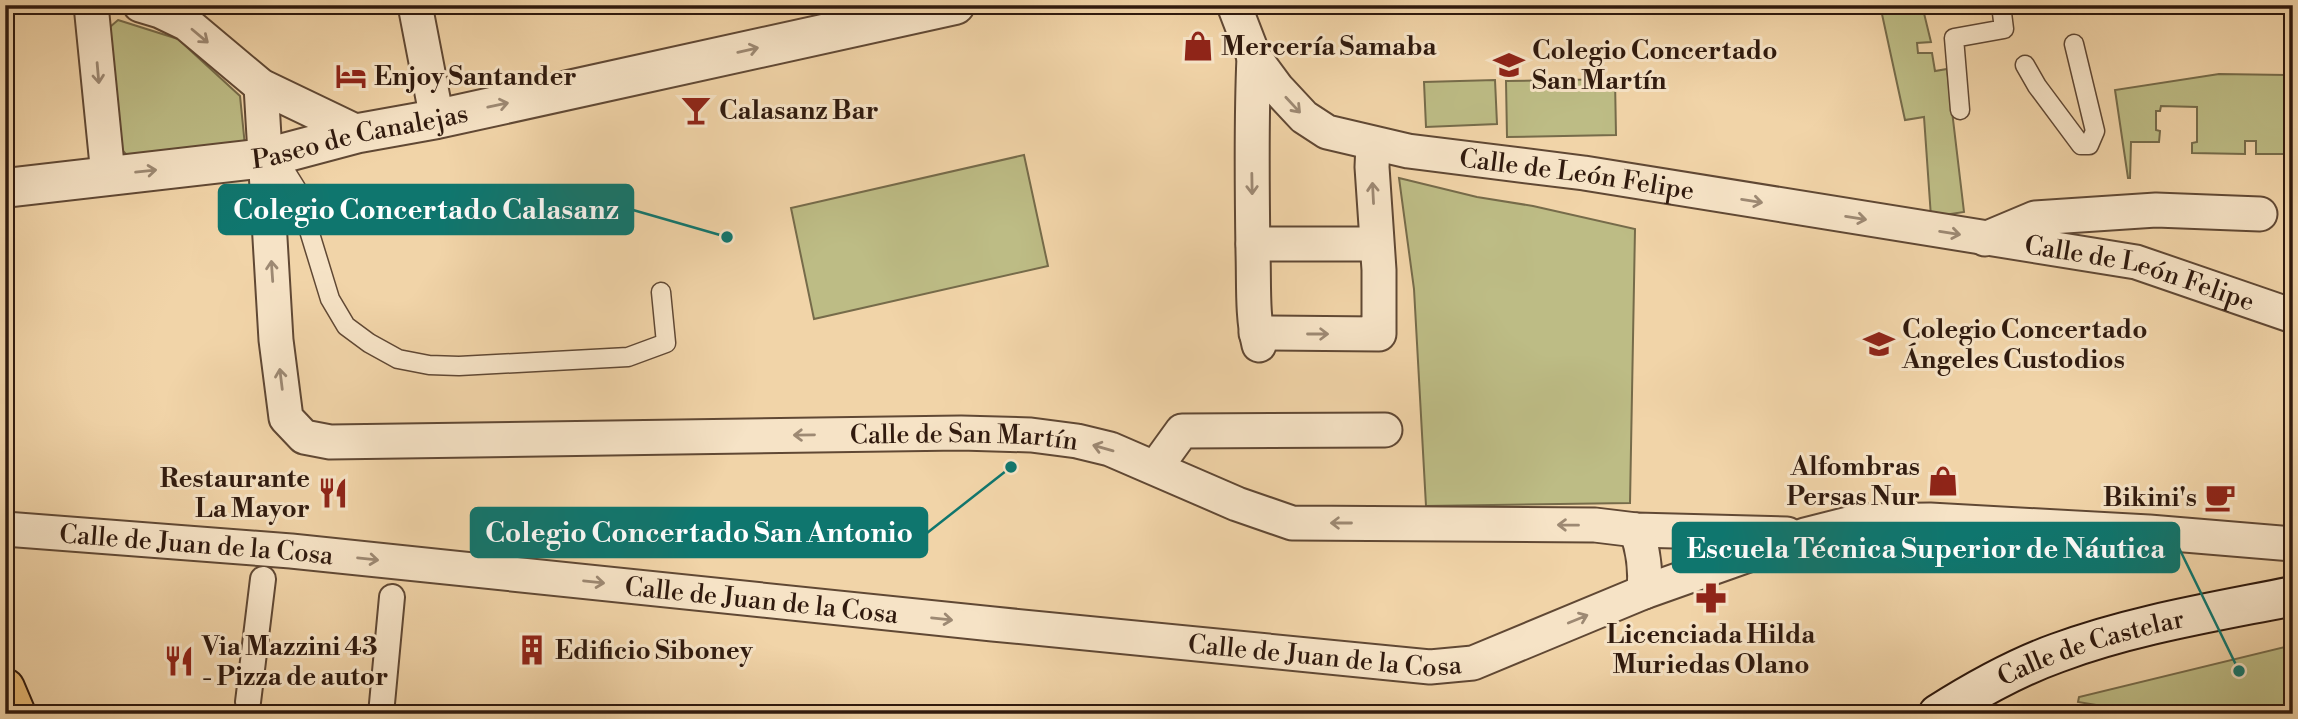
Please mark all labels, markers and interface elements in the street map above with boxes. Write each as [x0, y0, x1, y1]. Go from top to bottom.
one-way arrow [191, 28, 209, 43]
shop icon: Mercería Samaba [1181, 29, 1215, 63]
place label: Mercería Samaba [1221, 31, 1438, 63]
place label: Colegio Concertado San Martín [1532, 35, 1778, 97]
one-way arrow [736, 43, 759, 56]
school or university icon: Colegio Concertado San Martín [1492, 48, 1526, 82]
hotel icon: Enjoy Santander [334, 59, 368, 93]
one-way arrow [92, 61, 105, 84]
place label: Enjoy Santander [374, 61, 577, 93]
bar icon: Calasanz Bar [679, 93, 713, 127]
place label: Calasanz Bar [719, 95, 879, 127]
one-way arrow [1285, 96, 1302, 113]
one-way arrow [486, 97, 509, 111]
street label: Paseo de Canalejas [250, 98, 471, 176]
street label: Calle de León Felipe [1457, 143, 1697, 208]
one-way arrow [134, 164, 157, 177]
one-way arrow [1245, 173, 1259, 196]
one-way arrow [1366, 182, 1379, 205]
callout: Colegio Concertado Calasanz [219, 185, 633, 234]
text: Colegio Concertado Calasanz [233, 193, 619, 228]
one-way arrow [1740, 195, 1763, 208]
one-way arrow [1844, 212, 1867, 225]
one-way arrow [1938, 227, 1961, 240]
street label: Calle de León Felipe [2022, 229, 2259, 319]
one-way arrow [265, 261, 278, 283]
place label: Colegio Concertado Ángeles Custodios [1901, 314, 2148, 376]
one-way arrow [1306, 327, 1329, 341]
school or university icon: Colegio Concertado Ángeles Custodios [1862, 327, 1896, 361]
one-way arrow [275, 368, 288, 391]
street label: Calle de San Martín [850, 418, 1080, 458]
one-way arrow [792, 428, 815, 442]
one-way arrow [1092, 441, 1115, 454]
place label: Alfombras Persas Nur [1786, 451, 1920, 513]
place label: Restaurante La Mayor [160, 463, 310, 525]
shop icon: Alfombras Persas Nur [1926, 464, 1960, 498]
restaurant icon: Restaurante La Mayor [316, 476, 350, 510]
cafe icon: Bikini's [2203, 480, 2237, 514]
place label: Bikini's [2103, 482, 2197, 514]
callout: Colegio Concertado San Antonio [471, 508, 927, 557]
text: Colegio Concertado San Antonio [485, 516, 913, 551]
one-way arrow [1330, 516, 1353, 530]
street label: Calle de Juan de la Cosa [58, 518, 336, 572]
one-way arrow [1557, 518, 1580, 532]
callout: Escuela Técnica Superior de Náutica [1673, 523, 2179, 572]
text: Escuela Técnica Superior de Náutica [1687, 532, 2166, 567]
one-way arrow [356, 553, 378, 566]
street label: Calle de Juan de la Cosa [623, 571, 901, 631]
one-way arrow [582, 576, 605, 589]
pharmacy icon: Licenciada Hilda Muriedas Olano [1694, 581, 1728, 615]
street label: Calle de Castelar [1992, 603, 2187, 694]
one-way arrow [1566, 612, 1588, 625]
one-way arrow [930, 613, 953, 626]
place label: Licenciada Hilda Muriedas Olano [1607, 619, 1816, 681]
street label: Calle de Juan de la Cosa [1186, 628, 1464, 685]
place label: Via Mazzini 43 - Pizza de autor [201, 631, 388, 693]
building icon: Edificio Siboney [515, 633, 549, 667]
place label: Edificio Siboney [555, 635, 754, 667]
restaurant icon: Via Mazzini 43 - Pizza de autor [162, 644, 196, 678]

